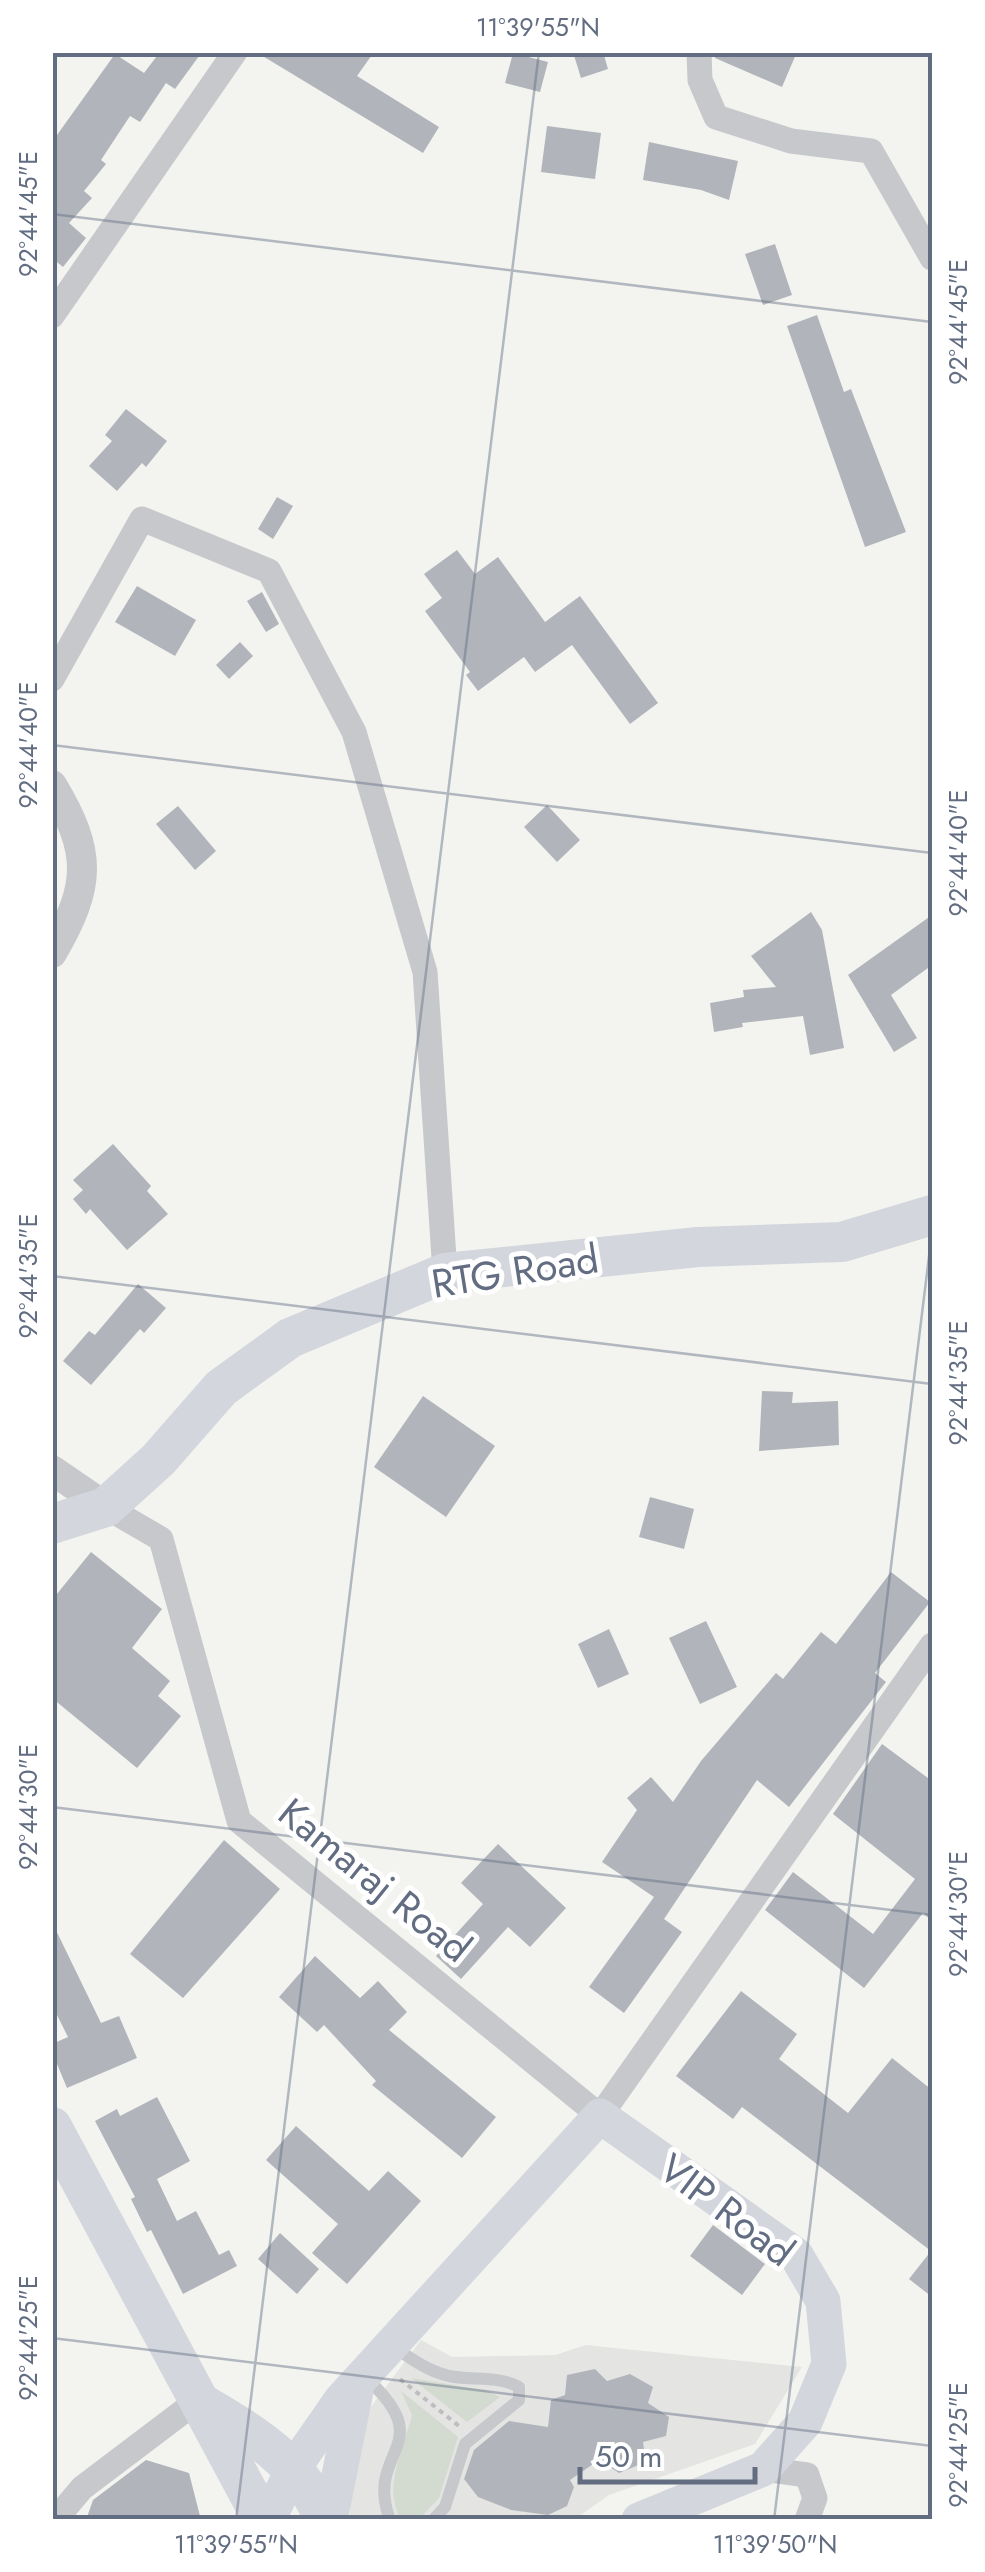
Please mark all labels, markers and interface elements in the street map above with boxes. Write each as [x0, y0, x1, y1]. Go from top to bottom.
text: 11°39'55"N [476, 9, 600, 45]
text: 92°44'45"E [10, 151, 46, 277]
text: 92°44'45"E [940, 259, 976, 385]
text: 92°44'40"E [10, 682, 46, 808]
text: 92°44'40"E [940, 790, 976, 916]
text: 92°44'35"E [10, 1214, 46, 1338]
street label: RTG Road [427, 1229, 603, 1313]
text: 92°44'35"E [940, 1321, 976, 1445]
text: 92°44'30"E [10, 1744, 46, 1870]
street label: Kamaraj Road [266, 1784, 484, 1976]
text: 92°44'30"E [940, 1851, 976, 1977]
street label: VIP Road [647, 2140, 807, 2280]
text: 92°44'25"E [10, 2275, 46, 2401]
text: 92°44'25"E [940, 2382, 976, 2508]
scale bar [580, 2422, 755, 2484]
text: 50 m [595, 2435, 662, 2478]
text: 11°39'55"N [174, 2526, 298, 2562]
text: 11°39'50"N [713, 2526, 837, 2562]

